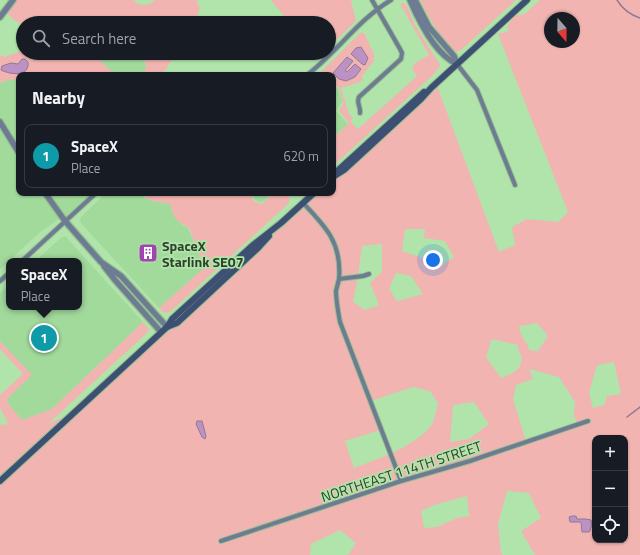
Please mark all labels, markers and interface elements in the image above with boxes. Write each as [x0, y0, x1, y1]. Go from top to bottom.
north arrow [544, 12, 580, 48]
search box [16, 16, 336, 60]
icon: search [30, 27, 52, 49]
text: Search here [62, 27, 136, 50]
text: Nearby [32, 85, 85, 111]
text: SpaceX [71, 135, 118, 158]
text: 1 [42, 146, 50, 166]
text: 620 m [283, 146, 319, 166]
text: Place [71, 158, 100, 178]
place label: SpaceX Starlink SE07 [162, 235, 243, 272]
building icon: SpaceX Starlink SE07 [137, 242, 159, 264]
your location [423, 250, 443, 270]
popup [6, 258, 82, 310]
text: SpaceX [21, 263, 67, 286]
text: Place [21, 286, 50, 306]
pin: 1 [31, 323, 57, 353]
street label: NORTHEAST 114TH STREET [318, 435, 485, 507]
map controls [592, 435, 628, 543]
button: + [592, 435, 628, 471]
button: − [592, 471, 628, 507]
button: locate [592, 507, 628, 543]

